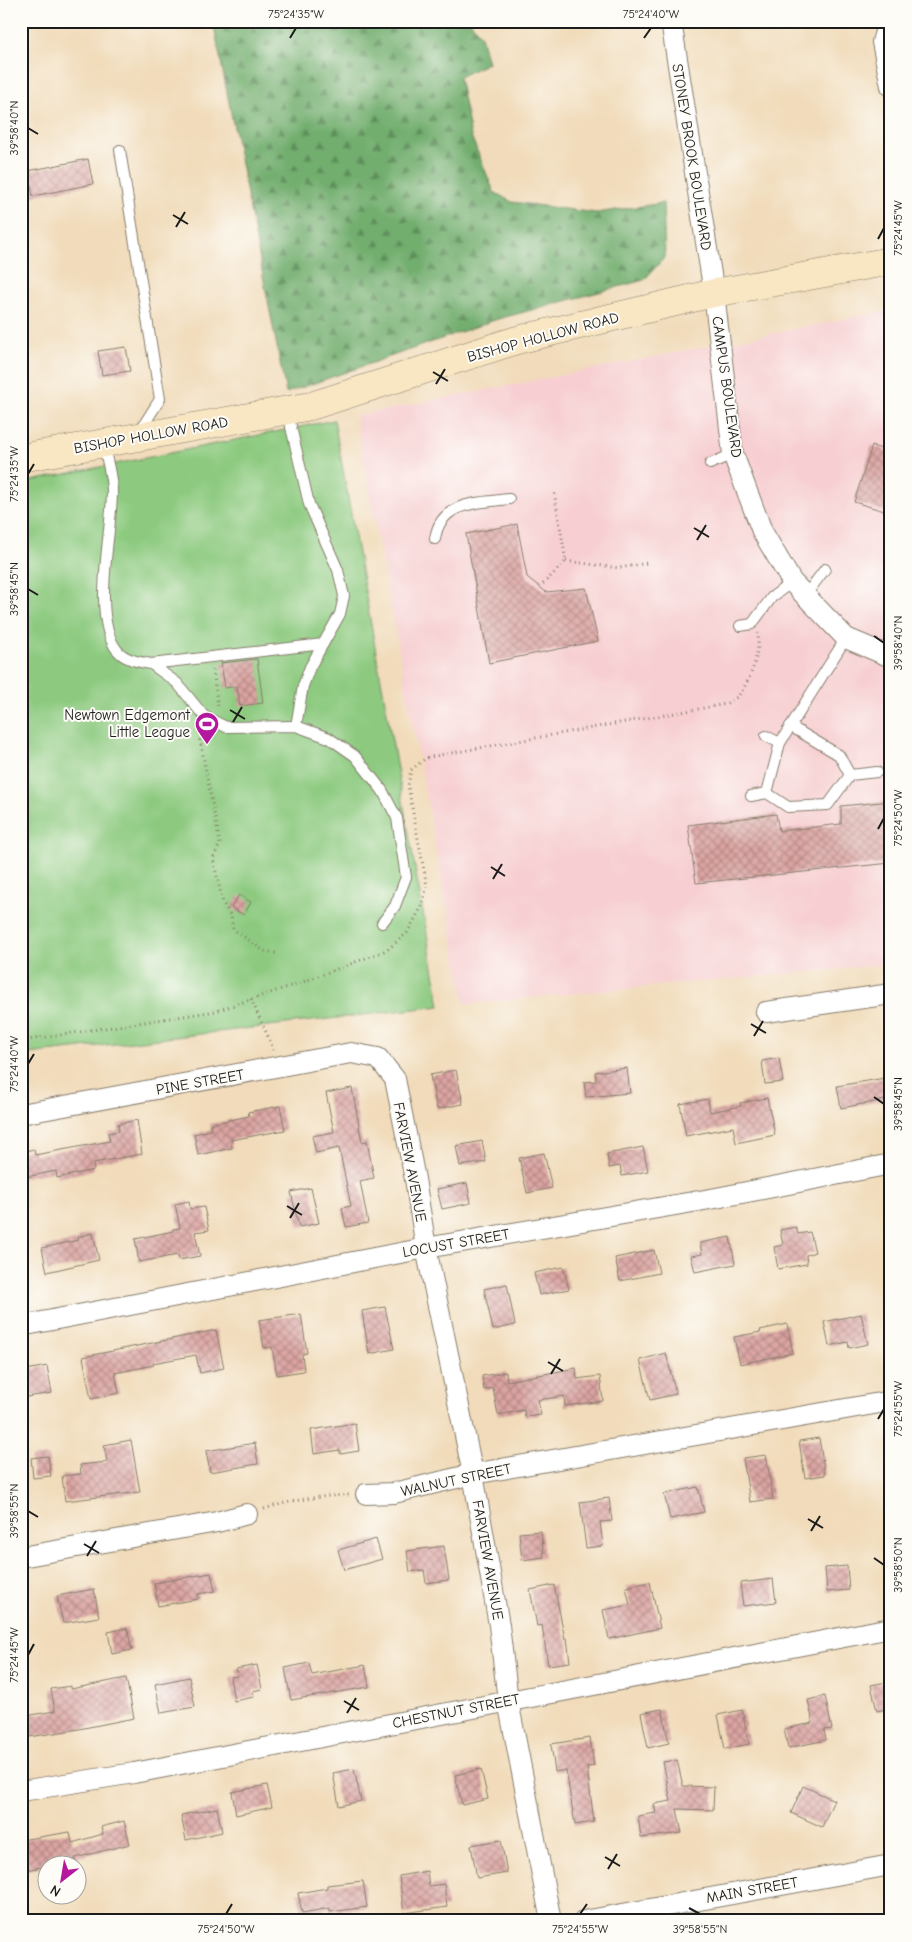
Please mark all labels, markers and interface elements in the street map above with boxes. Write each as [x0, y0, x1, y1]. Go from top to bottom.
text: 75°24'35"W [268, 7, 324, 21]
text: 75°24'40"W [623, 7, 680, 21]
street label: STONEY BROOK BOULEVARD [668, 62, 716, 252]
text: 39°58'40"N [7, 101, 21, 155]
text: 75°24'45"W [891, 200, 905, 256]
street label: BISHOP HOLLOW ROAD [465, 308, 621, 366]
street label: CAMPUS BOULEVARD [708, 315, 746, 459]
street label: BISHOP HOLLOW ROAD [72, 413, 230, 457]
text: 75°24'35"W [7, 446, 21, 502]
text: 39°58'45"N [7, 562, 21, 616]
text: 39°58'40"N [891, 616, 905, 670]
place label: Newtown Edgemont Little League [64, 706, 191, 741]
sports icon: Newtown Edgemont Little League [194, 711, 220, 745]
text: 75°24'50"W [891, 789, 905, 847]
text: 75°24'40"W [7, 1035, 21, 1092]
street label: PINE STREET [155, 1065, 246, 1099]
text: 39°58'45"N [891, 1077, 905, 1131]
street label: FARVIEW AVENUE [390, 1101, 430, 1223]
street label: LOCUST STREET [401, 1225, 511, 1261]
text: 75°24'55"W [891, 1380, 905, 1437]
street label: WALNUT STREET [399, 1459, 513, 1500]
text: 39°58'55"N [7, 1484, 21, 1538]
street label: FARVIEW AVENUE [469, 1499, 507, 1621]
text: 39°58'50"N [891, 1537, 905, 1593]
text: 75°24'45"W [7, 1627, 21, 1683]
street label: CHESTNUT STREET [391, 1690, 521, 1732]
north arrow [38, 1854, 88, 1904]
street label: MAIN STREET [705, 1873, 800, 1907]
text: N [47, 1881, 64, 1900]
text: 75°24'50"W [197, 1922, 255, 1936]
text: 75°24'55"W [552, 1922, 609, 1936]
text: 39°58'55"N [673, 1922, 727, 1936]

